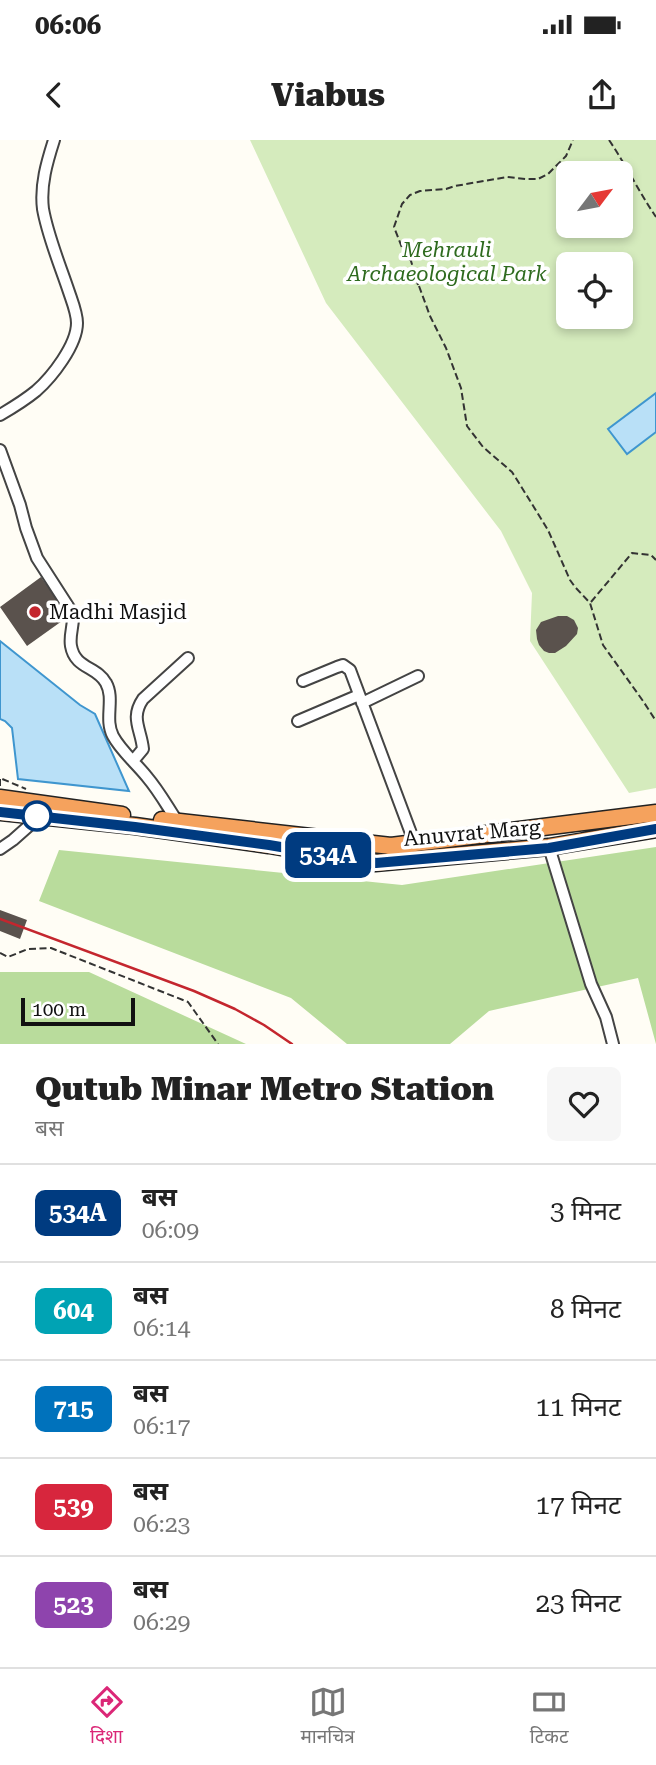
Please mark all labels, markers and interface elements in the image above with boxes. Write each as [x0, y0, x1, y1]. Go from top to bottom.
text: 06:06 [35, 10, 101, 40]
icon: back [35, 76, 73, 114]
text: Viabus [271, 76, 385, 114]
icon: share [583, 76, 621, 114]
north arrow [556, 161, 634, 238]
map controls [556, 161, 633, 329]
park label: Mehrauli Archaeological Park [345, 238, 547, 286]
button: locate [556, 252, 633, 329]
place label: Madhi Masjid [49, 600, 187, 624]
marker: Madhi Masjid [27, 604, 43, 620]
unlabelled marker [22, 801, 52, 831]
street label: Anuvrat Marg [402, 815, 542, 851]
line badge: 534A [279, 832, 377, 878]
text: 534A [299, 841, 357, 869]
scale bar [21, 995, 135, 1027]
text: 100 m [32, 998, 86, 1021]
button: heart [547, 1067, 621, 1141]
text: Qutub Minar Metro Station [35, 1069, 494, 1108]
text: बस [35, 1115, 64, 1142]
text: बस [142, 1182, 177, 1212]
text: 3 मिनट [550, 1196, 621, 1226]
text: 534A [49, 1199, 107, 1227]
text: 06:09 [142, 1217, 199, 1244]
text: बस [133, 1280, 168, 1310]
text: 8 मिनट [550, 1294, 621, 1324]
text: 604 [53, 1297, 94, 1325]
text: 06:14 [133, 1315, 190, 1342]
text: बस [133, 1378, 168, 1408]
text: 11 मिनट [535, 1392, 621, 1422]
text: 715 [53, 1395, 94, 1423]
text: 06:17 [133, 1413, 190, 1440]
text: बस [133, 1476, 168, 1506]
text: 17 मिनट [535, 1490, 621, 1520]
text: 539 [53, 1493, 94, 1521]
text: 06:23 [133, 1511, 190, 1538]
text: बस [133, 1574, 168, 1604]
text: 23 मिनट [535, 1588, 621, 1618]
text: 523 [53, 1591, 94, 1619]
text: 06:29 [133, 1609, 190, 1636]
tab: दिशा [88, 1683, 126, 1751]
tab: मानचित्र [301, 1683, 355, 1751]
tab: टिकट [530, 1683, 568, 1751]

